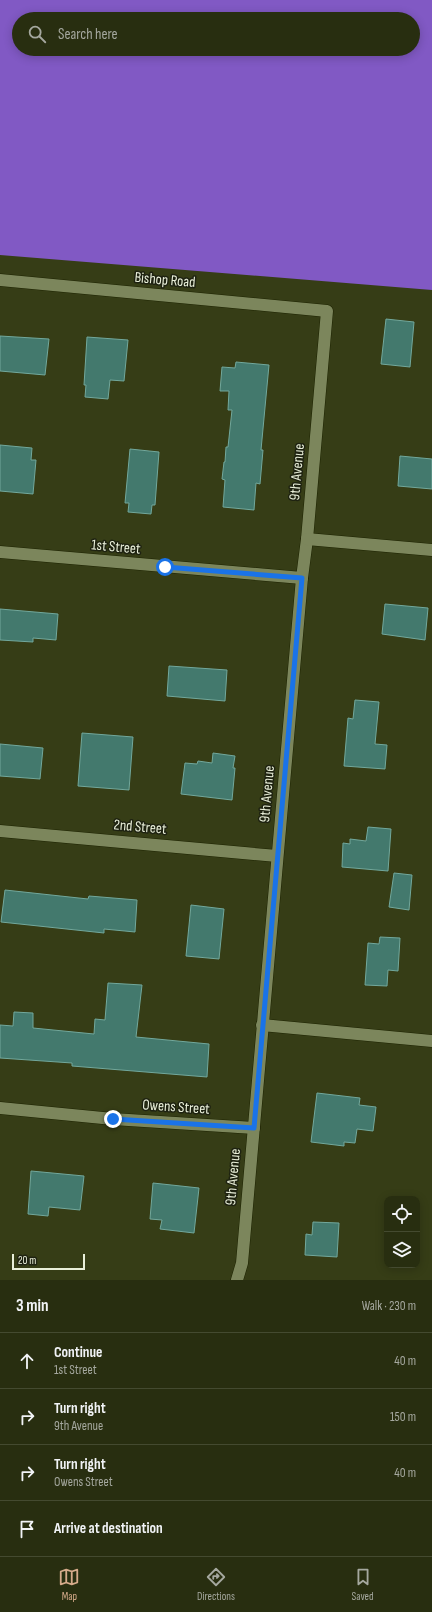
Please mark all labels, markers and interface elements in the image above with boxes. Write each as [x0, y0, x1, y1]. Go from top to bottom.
search box [12, 12, 420, 56]
icon: search [26, 23, 48, 45]
text: Search here [58, 25, 118, 44]
street label: Bishop Road [134, 268, 196, 292]
street label: 9th Avenue [285, 443, 309, 501]
street label: 1st Street [91, 535, 142, 559]
route start [156, 558, 174, 576]
street label: 9th Avenue [255, 765, 279, 823]
street label: 2nd Street [113, 815, 168, 839]
street label: Owens Street [142, 1095, 211, 1119]
route end [104, 1110, 122, 1128]
street label: 9th Avenue [221, 1148, 245, 1206]
map controls [384, 1196, 420, 1268]
button: locate [384, 1196, 420, 1232]
button: layers [384, 1232, 420, 1268]
scale bar [12, 1252, 85, 1271]
text: 20 m [18, 1254, 36, 1267]
text: 3 min [16, 1296, 49, 1316]
text: Walk · 230 m [362, 1298, 416, 1314]
text: Continue [54, 1343, 103, 1362]
icon: ahead [16, 1350, 38, 1372]
text: 40 m [394, 1353, 416, 1369]
text: 1st Street [54, 1362, 97, 1378]
text: Turn right [54, 1399, 106, 1418]
icon: right [16, 1406, 38, 1428]
text: 150 m [390, 1409, 416, 1425]
text: 9th Avenue [54, 1418, 103, 1434]
text: Turn right [54, 1455, 106, 1474]
icon: right [16, 1462, 38, 1484]
text: 40 m [394, 1465, 416, 1481]
text: Owens Street [54, 1474, 113, 1490]
icon: arrive [16, 1518, 38, 1540]
text: Arrive at destination [54, 1519, 163, 1538]
tab: Map [58, 1566, 80, 1603]
tab: Directions [197, 1566, 235, 1603]
tab: Saved [352, 1566, 374, 1603]

